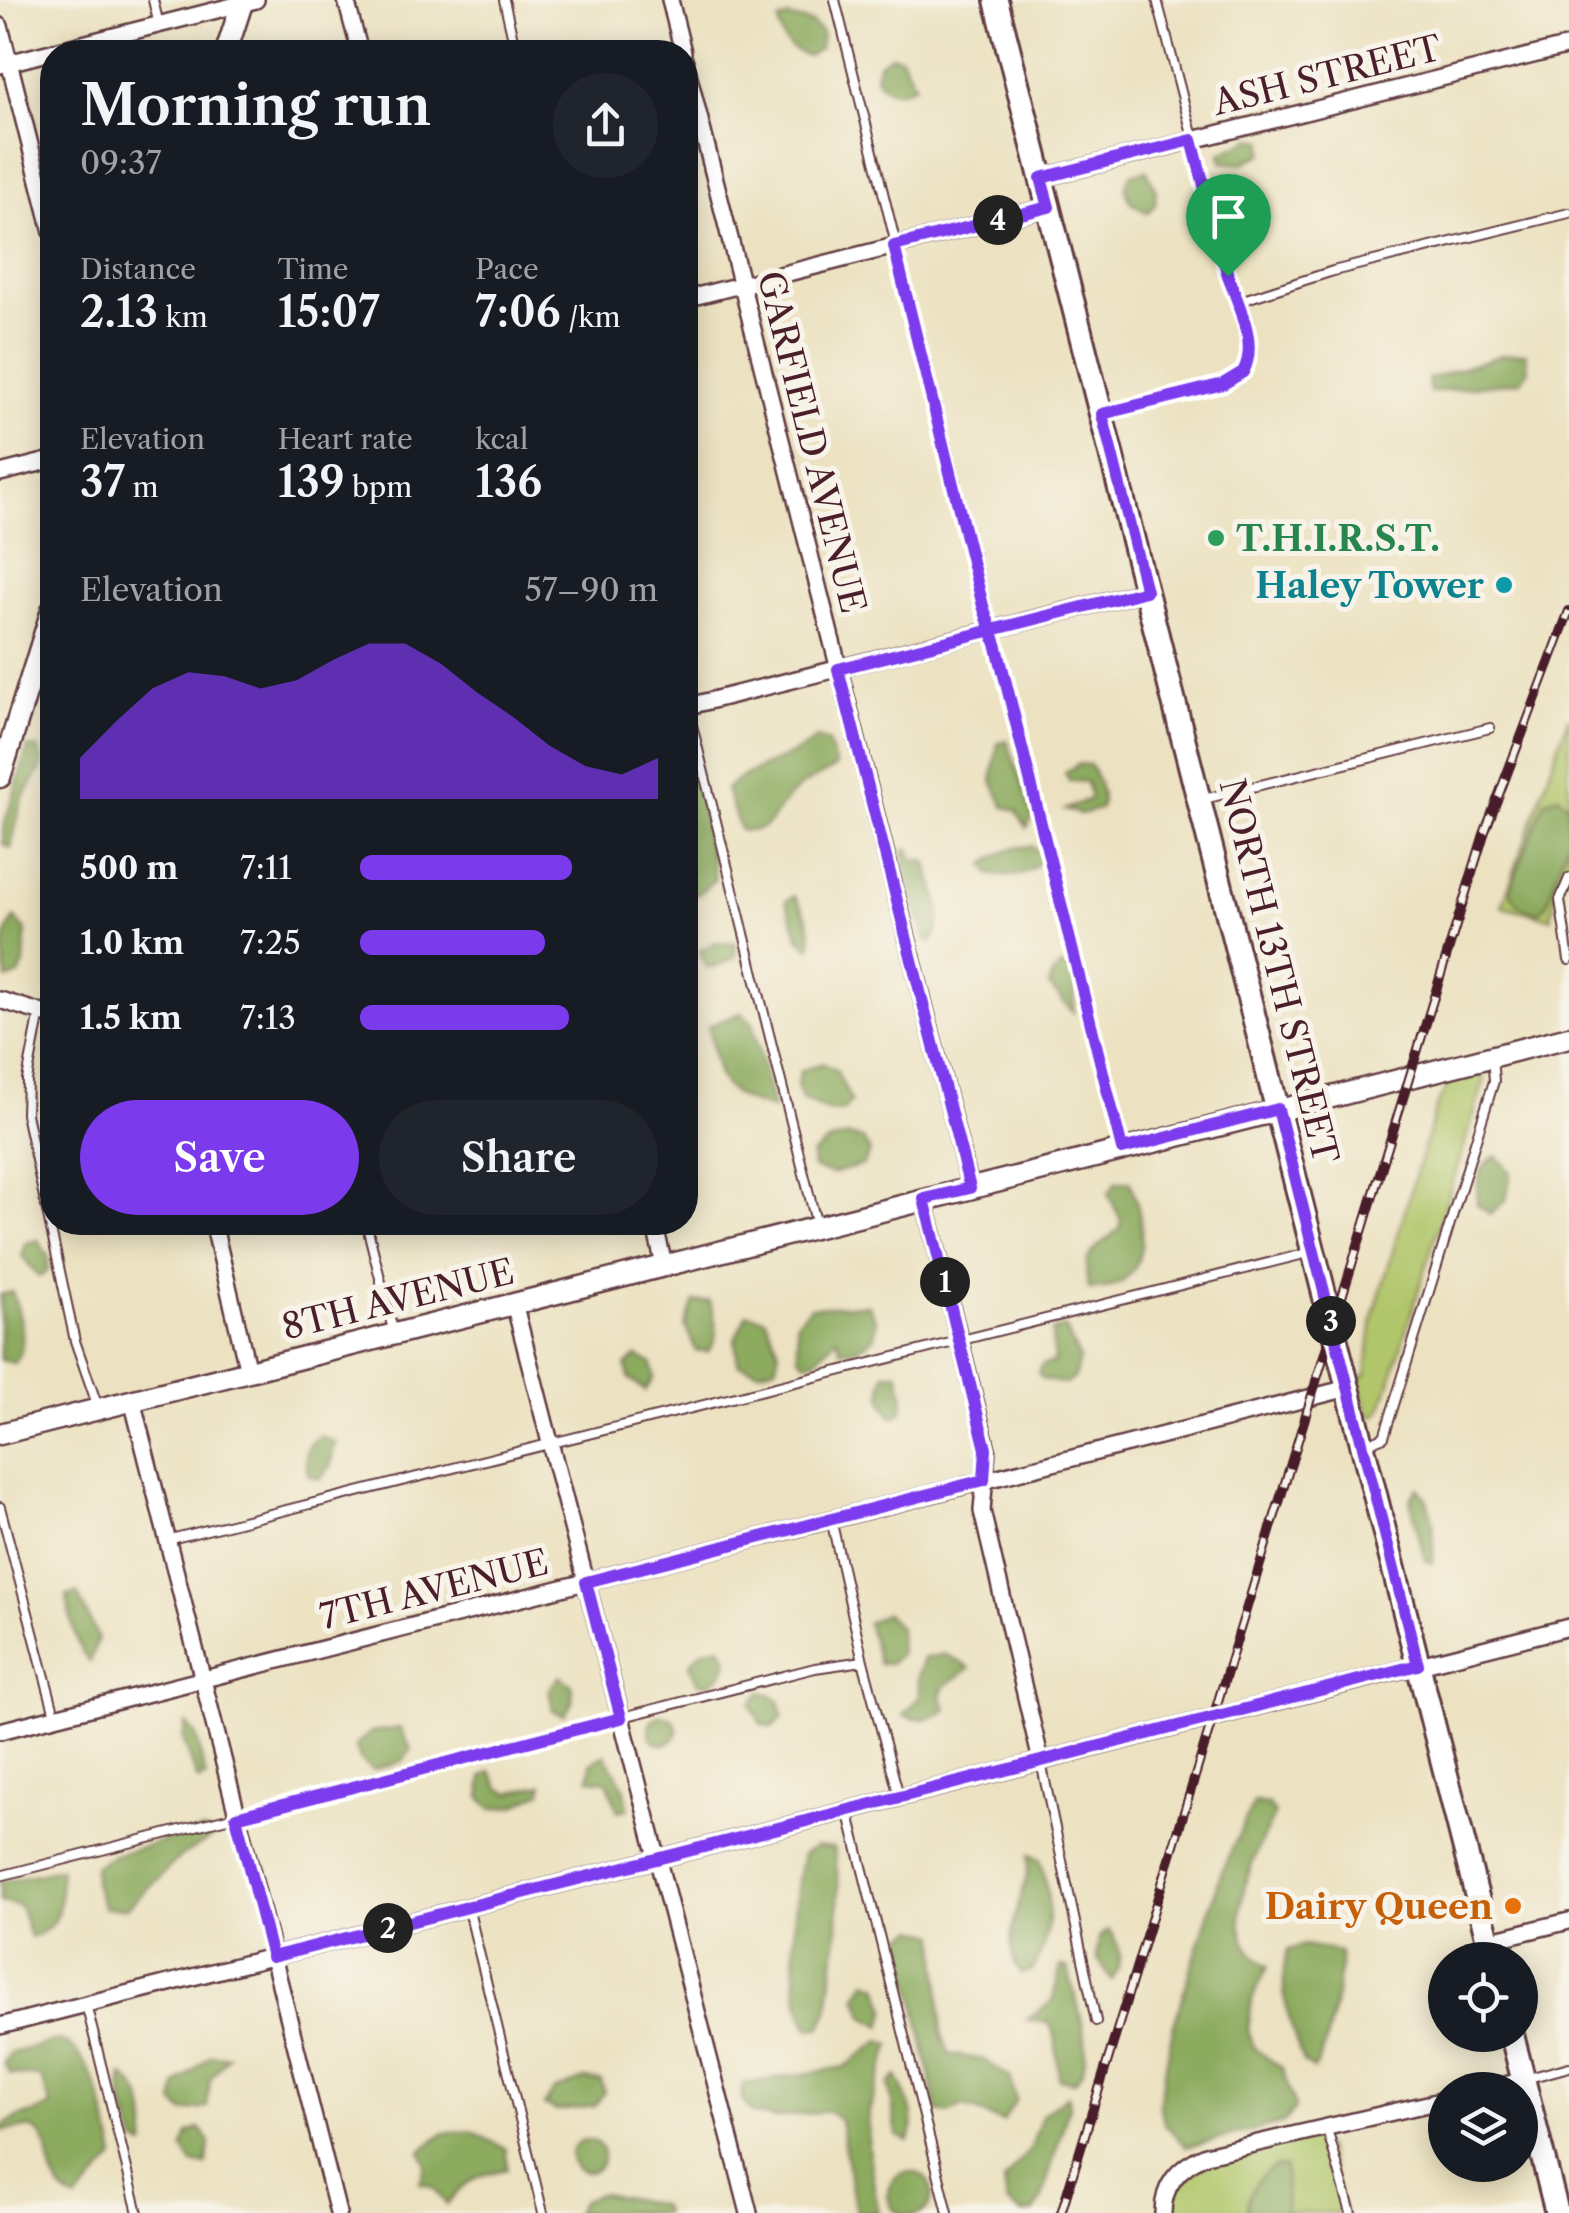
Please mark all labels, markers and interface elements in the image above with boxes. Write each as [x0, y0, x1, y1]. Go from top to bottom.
street label: ASH STREET [1208, 26, 1445, 124]
text: Morning run [80, 72, 431, 139]
button: share [553, 73, 658, 178]
text: 09:37 [80, 143, 161, 182]
pin [1186, 174, 1271, 277]
icon: arrive [1201, 189, 1256, 244]
pin: 4 [973, 195, 1023, 245]
text: 4 [990, 203, 1006, 237]
text: Distance [80, 252, 196, 286]
text: Time [278, 252, 348, 286]
text: Pace [475, 252, 539, 286]
street label: GARFIELD AVENUE [749, 267, 875, 617]
text: 2.13 [80, 286, 158, 338]
text: 15:07 [278, 286, 380, 338]
text: 7:06 [475, 286, 561, 338]
text: km [158, 300, 208, 334]
text: /km [561, 300, 621, 334]
text: Elevation [80, 422, 205, 456]
text: Heart rate [278, 422, 413, 456]
text: kcal [475, 422, 528, 456]
text: 37 [80, 456, 125, 508]
text: 139 [278, 456, 345, 508]
text: 136 [475, 456, 542, 508]
text: m [125, 470, 159, 504]
text: bpm [345, 470, 412, 504]
place label: T.H.I.R.S.T. [1236, 517, 1440, 560]
marker: T.H.I.R.S.T. [1205, 527, 1227, 549]
place label: Haley Tower [1255, 564, 1484, 607]
text: Elevation [80, 570, 223, 609]
text: 57–90 m [524, 570, 658, 609]
marker: Haley Tower [1493, 574, 1515, 596]
street label: NORTH 13TH STREET [1210, 774, 1348, 1168]
text: 500 m [80, 848, 178, 887]
text: 7:11 [240, 848, 292, 887]
text: 1.0 km [80, 923, 184, 962]
text: 7:25 [240, 923, 301, 962]
text: 1.5 km [80, 998, 182, 1037]
text: 7:13 [240, 998, 296, 1037]
button: Save [80, 1100, 359, 1215]
button: Share [379, 1100, 658, 1215]
street label: 8TH AVENUE [278, 1249, 518, 1349]
pin: 1 [920, 1257, 970, 1307]
text: 1 [939, 1265, 951, 1299]
pin: 3 [1306, 1296, 1356, 1346]
text: 3 [1323, 1304, 1339, 1338]
street label: 7TH AVENUE [315, 1540, 553, 1638]
place label: Dairy Queen [1265, 1885, 1493, 1928]
marker: Dairy Queen [1502, 1895, 1524, 1917]
pin: 2 [363, 1903, 413, 1953]
text: 2 [380, 1911, 396, 1945]
map controls [1428, 1942, 1538, 2182]
button: locate [1428, 1942, 1538, 2052]
button: layers [1428, 2072, 1538, 2182]

